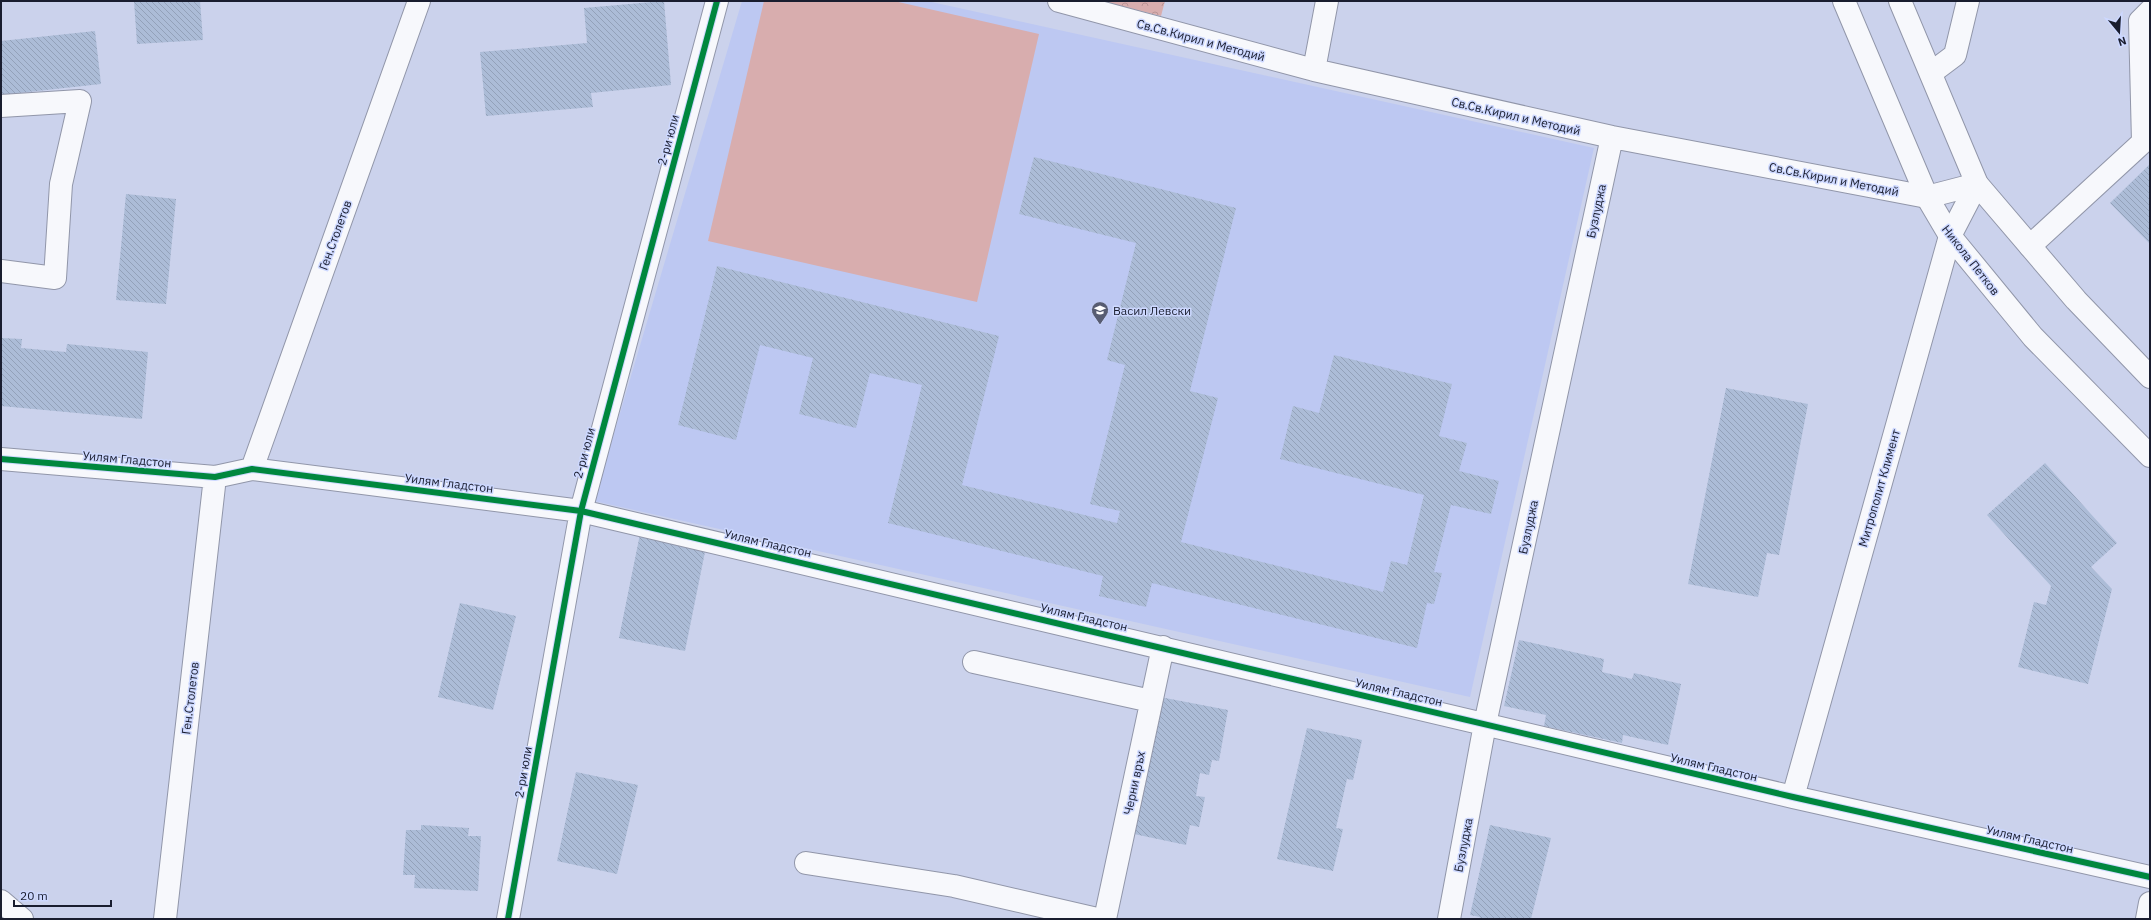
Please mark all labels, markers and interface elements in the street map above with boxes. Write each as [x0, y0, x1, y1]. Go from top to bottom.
north arrow [2099, 12, 2139, 52]
street label: Св.Св.Кирил и Методий [1135, 16, 1267, 64]
text: N [2116, 34, 2128, 49]
street label: Св.Св.Кирил и Методий [1450, 94, 1582, 138]
street label: 2-ри юли [654, 113, 682, 167]
street label: Св.Св.Кирил и Методий [1768, 159, 1900, 199]
street label: Бузлуджа [1583, 182, 1609, 239]
street label: Ген.Столетов [315, 198, 355, 272]
street label: Никола Петков [1939, 222, 2003, 298]
school or university icon: Васил Левски [1090, 300, 1110, 325]
place label: Васил Левски [1113, 303, 1191, 318]
street label: 2-ри юли [570, 426, 598, 480]
street label: Митрополит Климент [1855, 427, 1903, 548]
street label: Уилям Гладстон [82, 448, 172, 470]
street label: Уилям Гладстон [404, 470, 494, 496]
street label: Бузлуджа [1515, 498, 1541, 555]
street label: Уилям Гладстон [723, 526, 813, 560]
street label: Уилям Гладстон [1039, 600, 1129, 634]
street label: Ген.Столетов [178, 661, 202, 735]
street label: Уилям Гладстон [1354, 675, 1444, 709]
street label: 2-ри юли [511, 745, 535, 799]
street label: Черни връх [1120, 750, 1148, 816]
street label: Уилям Гладстон [1669, 750, 1759, 784]
street label: Бузлуджа [1450, 816, 1476, 873]
street label: Уилям Гладстон [1985, 822, 2075, 856]
scale bar [14, 882, 111, 908]
text: 20 m [20, 888, 48, 903]

